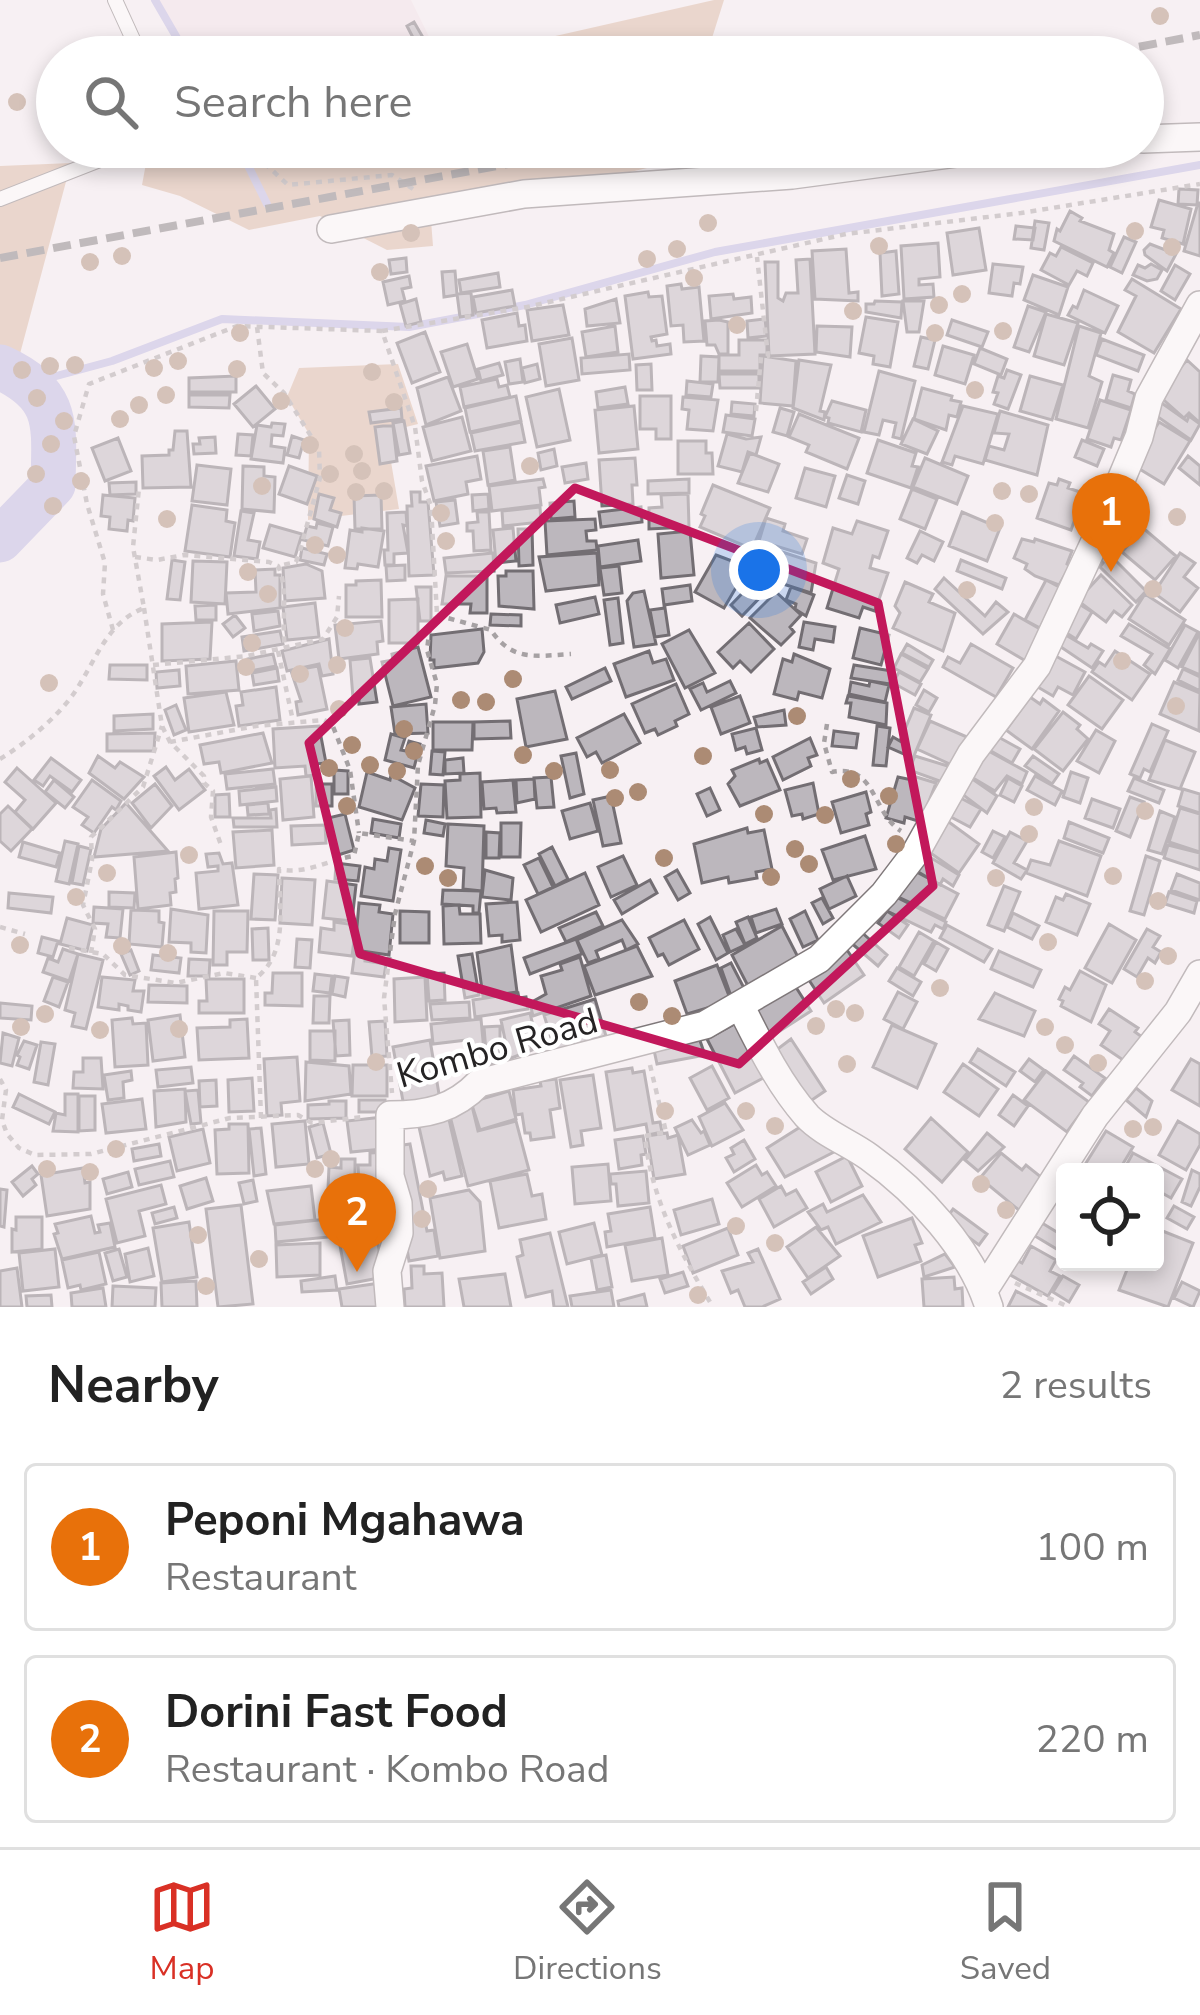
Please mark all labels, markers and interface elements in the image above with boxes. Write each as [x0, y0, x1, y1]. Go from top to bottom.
search box [36, 36, 1164, 168]
icon: search [78, 69, 144, 135]
text: Search here [174, 72, 413, 133]
pin: 1 [1072, 473, 1150, 572]
your location [729, 540, 789, 600]
street label: Kombo Road [391, 996, 604, 1101]
map controls [1056, 1163, 1164, 1271]
button: locate [1056, 1163, 1164, 1271]
pin: 2 [318, 1173, 396, 1272]
text: Nearby [48, 1350, 219, 1420]
text: 2 results [1000, 1359, 1152, 1412]
text: Peponi Mgahawa [165, 1490, 525, 1551]
text: 1 [78, 1521, 102, 1574]
text: 100 m [1035, 1521, 1149, 1574]
text: Restaurant [165, 1551, 356, 1604]
text: Dorini Fast Food [165, 1682, 508, 1743]
text: 2 [78, 1713, 102, 1766]
text: 220 m [1035, 1713, 1149, 1766]
text: Restaurant · Kombo Road [165, 1743, 610, 1796]
tab: Map [149, 1874, 215, 1991]
tab: Directions [513, 1874, 662, 1991]
tab: Saved [960, 1874, 1051, 1991]

